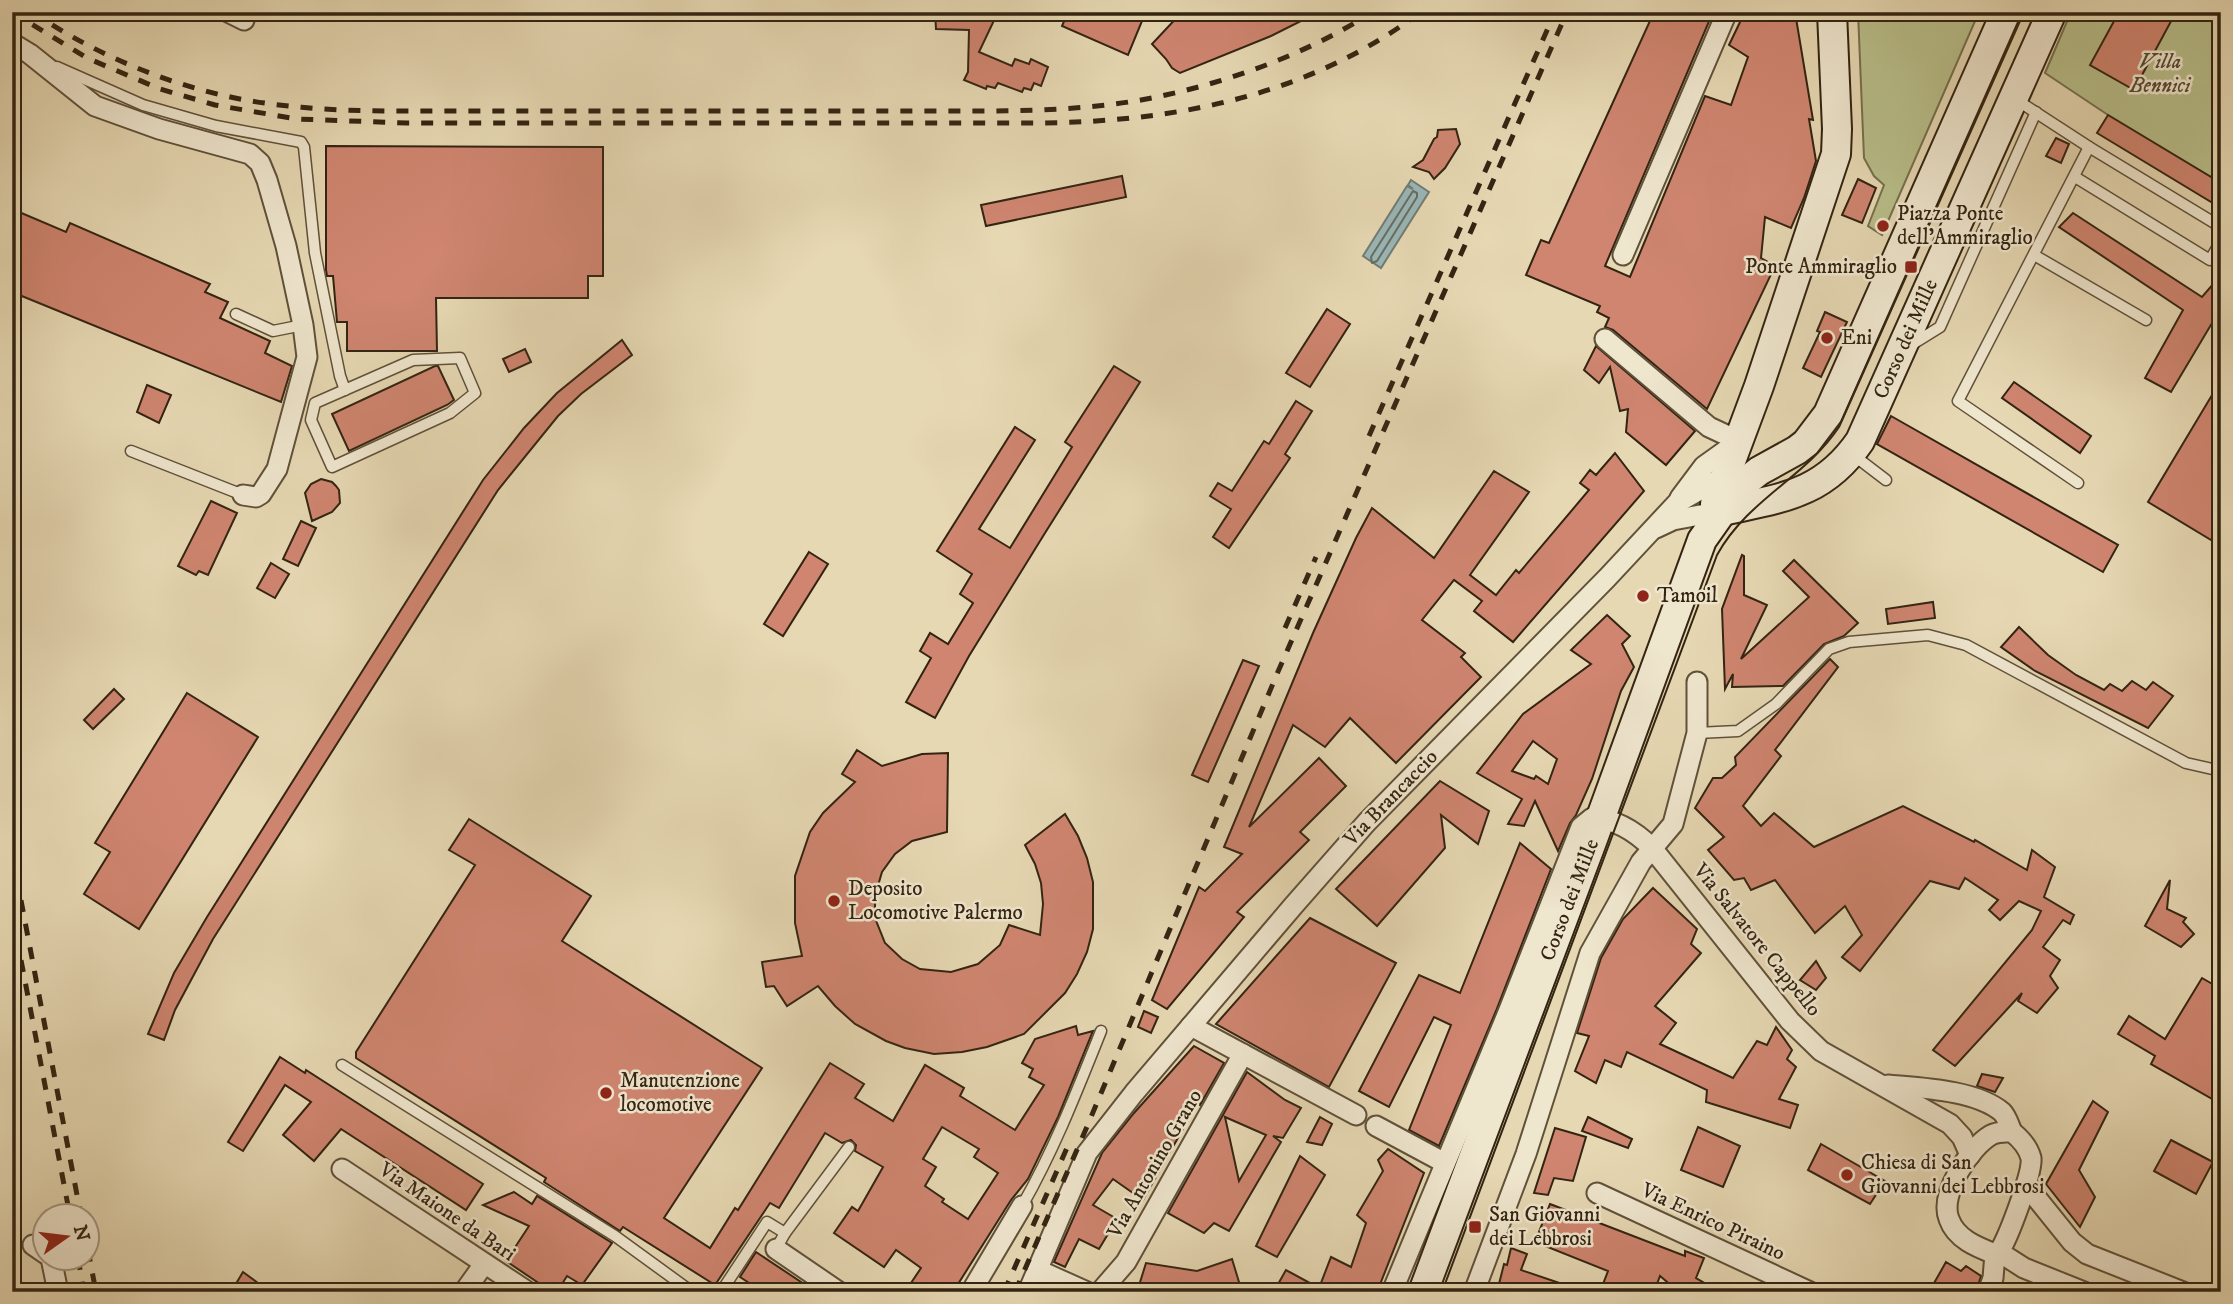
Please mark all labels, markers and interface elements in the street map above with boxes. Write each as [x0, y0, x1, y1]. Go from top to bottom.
park label: Villa Bennici [2129, 49, 2192, 99]
place label: Piazza Ponte dell'Ammiraglio [1897, 201, 2033, 251]
marker: Piazza Ponte dell'Ammiraglio [1875, 218, 1891, 234]
place label: Ponte Ammiraglio [1745, 254, 1897, 280]
marker: Ponte Ammiraglio [1903, 259, 1919, 275]
street label: Corso dei Mille [1868, 275, 1944, 403]
place label: Eni [1841, 325, 1872, 351]
marker: Eni [1819, 330, 1835, 346]
place label: Tamoil [1657, 583, 1718, 609]
marker: Tamoil [1635, 588, 1651, 604]
street label: Via Brancaccio [1338, 744, 1444, 853]
street label: Corso dei Mille [1535, 835, 1605, 965]
street label: Via Salvatore Cappello [1687, 857, 1827, 1022]
place label: Deposito Locomotive Palermo [848, 876, 1023, 926]
marker: Deposito Locomotive Palermo [826, 893, 842, 909]
place label: Manutenzione locomotive [620, 1068, 740, 1118]
marker: Manutenzione locomotive [598, 1085, 614, 1101]
street label: Via Antonino Grano [1101, 1085, 1208, 1244]
place label: Chiesa di San Giovanni dei Lebbrosi [1861, 1150, 2044, 1200]
street label: Via Maione da Bari [373, 1156, 520, 1267]
marker: Chiesa di San Giovanni dei Lebbrosi [1839, 1167, 1855, 1183]
street label: Via Enrico Piraino [1636, 1177, 1789, 1267]
north arrow [32, 1202, 102, 1272]
place label: San Giovanni dei Lebbrosi [1489, 1202, 1600, 1252]
marker: San Giovanni dei Lebbrosi [1467, 1219, 1483, 1235]
text: N [68, 1223, 94, 1244]

